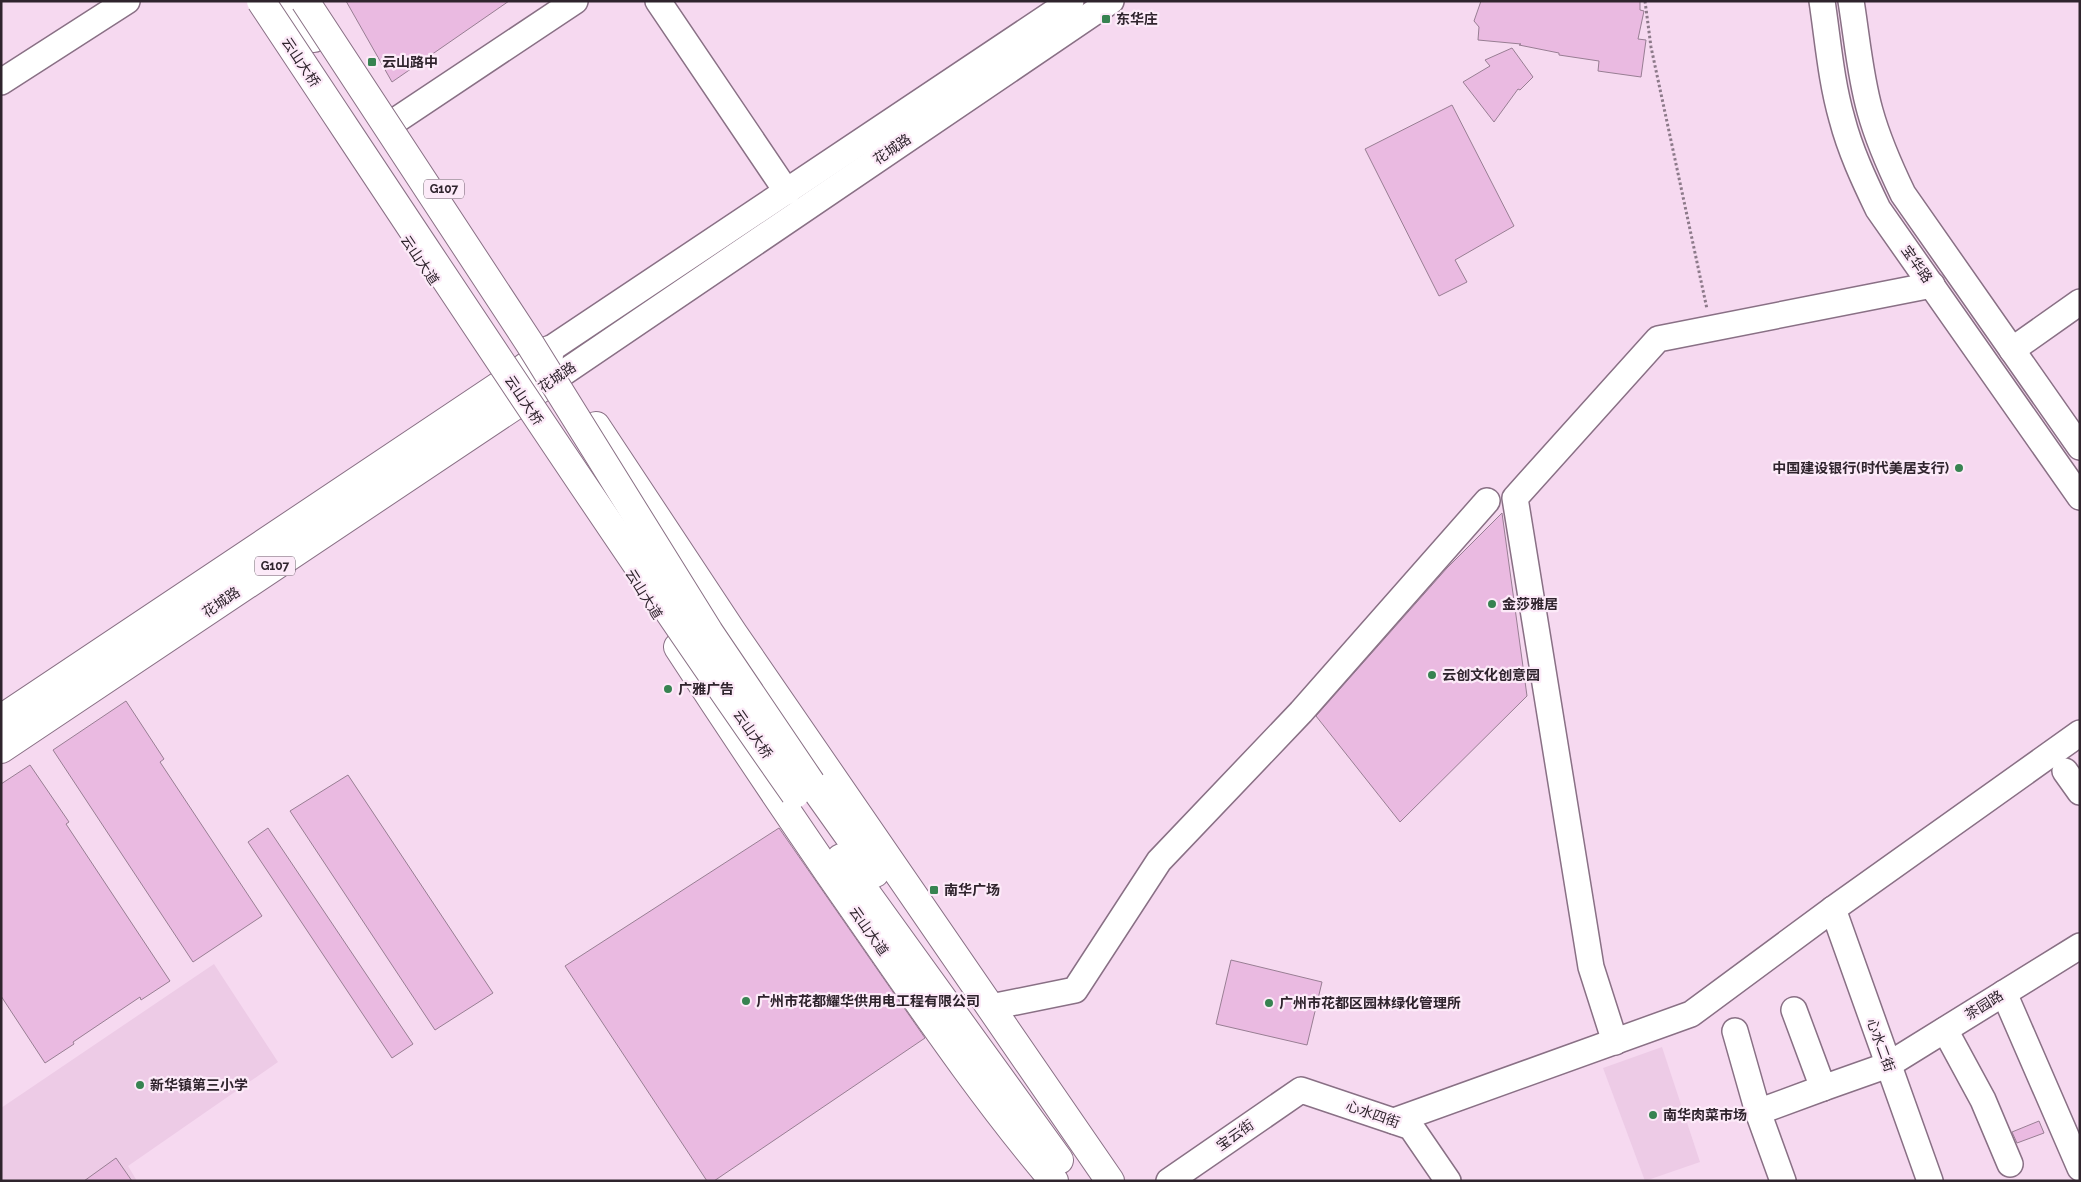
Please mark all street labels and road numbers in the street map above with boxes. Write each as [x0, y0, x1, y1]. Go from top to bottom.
street label: 云山大桥 [279, 34, 323, 90]
street label: 花城路 [870, 131, 914, 167]
road number: G107 [424, 180, 464, 198]
street label: 云山大道 [398, 232, 442, 288]
street label: 宝华路 [1898, 242, 1936, 286]
street label: 花城路 [535, 359, 579, 395]
street label: 云山大桥 [502, 372, 546, 428]
road number: G107 [255, 556, 295, 576]
street label: 云山大道 [622, 566, 666, 622]
street label: 花城路 [199, 584, 243, 620]
street label: 云山大桥 [730, 706, 776, 762]
street label: 云山大道 [846, 903, 892, 959]
street label: 茶园路 [1962, 987, 2006, 1023]
street label: 心水二街 [1864, 1016, 1898, 1074]
street label: 心水四街 [1344, 1097, 1402, 1131]
street label: 宝云街 [1213, 1116, 1257, 1154]

